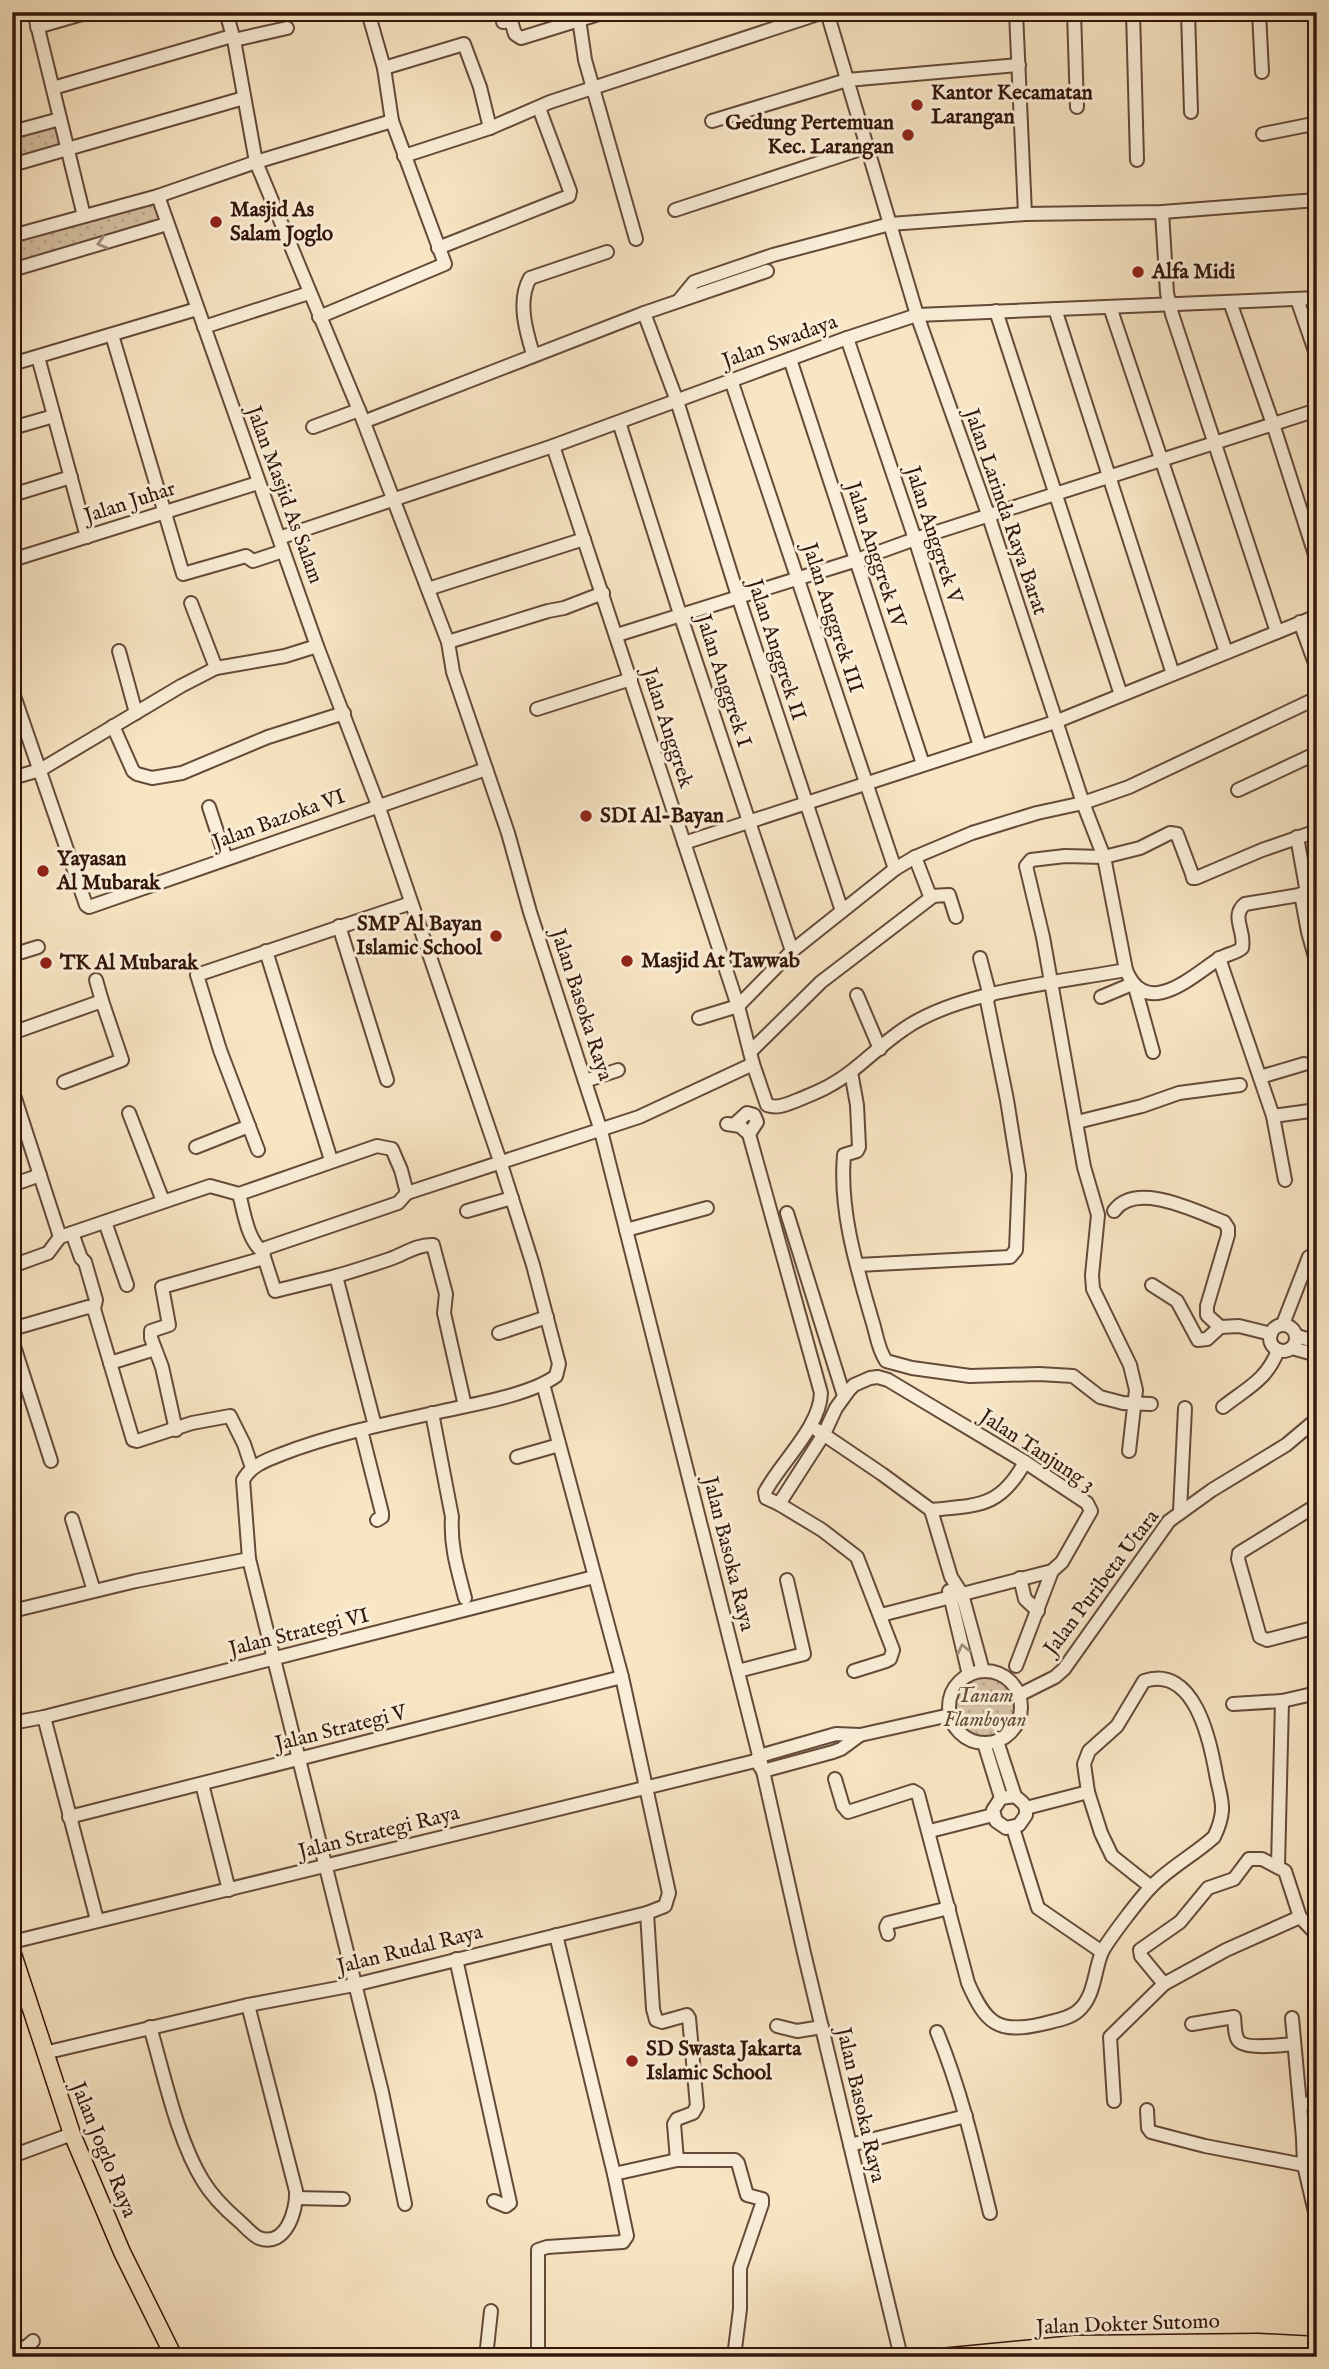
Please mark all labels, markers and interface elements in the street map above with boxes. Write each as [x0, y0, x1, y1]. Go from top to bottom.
place label: Kantor Kecamatan Larangan [931, 80, 1093, 131]
marker: Kantor Kecamatan Larangan [909, 97, 925, 113]
place label: Gedung Pertemuan Kec. Larangan [725, 110, 894, 161]
marker: Gedung Pertemuan Kec. Larangan [900, 127, 916, 143]
place label: Masjid As Salam Joglo [230, 197, 334, 248]
marker: Masjid As Salam Joglo [208, 214, 224, 230]
one-way arrow [96, 235, 108, 250]
place label: Alfa Midi [1151, 259, 1236, 286]
marker: Alfa Midi [1130, 264, 1146, 280]
street label: Jalan Swadaya [717, 308, 842, 376]
street label: Jalan Masjid As Salam [239, 401, 329, 588]
street label: Jalan Larinda Raya Barat [956, 403, 1053, 619]
street label: Jalan Anggrek V [897, 461, 968, 608]
street label: Jalan Juhar [79, 475, 179, 531]
street label: Jalan Anggrek IV [838, 477, 912, 633]
street label: Jalan Anggrek III [794, 538, 869, 696]
street label: Jalan Anggrek II [740, 574, 812, 724]
street label: Jalan Anggrek I [688, 609, 757, 751]
street label: Jalan Anggrek [634, 663, 699, 792]
street label: Jalan Bazoka VI [207, 783, 349, 857]
place label: SDI Al-Bayan [600, 803, 724, 830]
marker: SDI Al-Bayan [578, 808, 594, 824]
place label: Yayasan Al Mubarak [56, 846, 161, 897]
marker: Yayasan Al Mubarak [35, 863, 51, 879]
place label: SMP Al Bayan Islamic School [356, 911, 483, 962]
street label: Jalan Basoka Raya [543, 924, 619, 1085]
marker: SMP Al Bayan Islamic School [488, 928, 504, 944]
place label: Masjid At Tawwab [641, 948, 800, 975]
place label: TK Al Mubarak [59, 950, 199, 977]
marker: Masjid At Tawwab [619, 953, 635, 969]
marker: TK Al Mubarak [38, 955, 54, 971]
street label: Jalan Tanjung 3 [972, 1403, 1100, 1498]
street label: Jalan Basoka Raya [695, 1472, 760, 1635]
street label: Jalan Puribeta Utara [1037, 1504, 1166, 1663]
street label: Jalan Strategi VI [224, 1603, 372, 1664]
one-way arrow [956, 1643, 971, 1655]
park label: Tanam Flamboyan [943, 1683, 1027, 1734]
street label: Jalan Strategi V [270, 1699, 411, 1759]
street label: Jalan Strategi Raya [294, 1800, 463, 1867]
street label: Jalan Rudal Raya [332, 1919, 486, 1982]
street label: Jalan Basoka Raya [829, 2023, 891, 2186]
place label: SD Swasta Jakarta Islamic School [646, 2036, 802, 2087]
marker: SD Swasta Jakarta Islamic School [624, 2053, 640, 2069]
street label: Jalan Joglo Raya [63, 2076, 143, 2223]
street label: Jalan Dokter Sutomo [1034, 2308, 1220, 2342]

